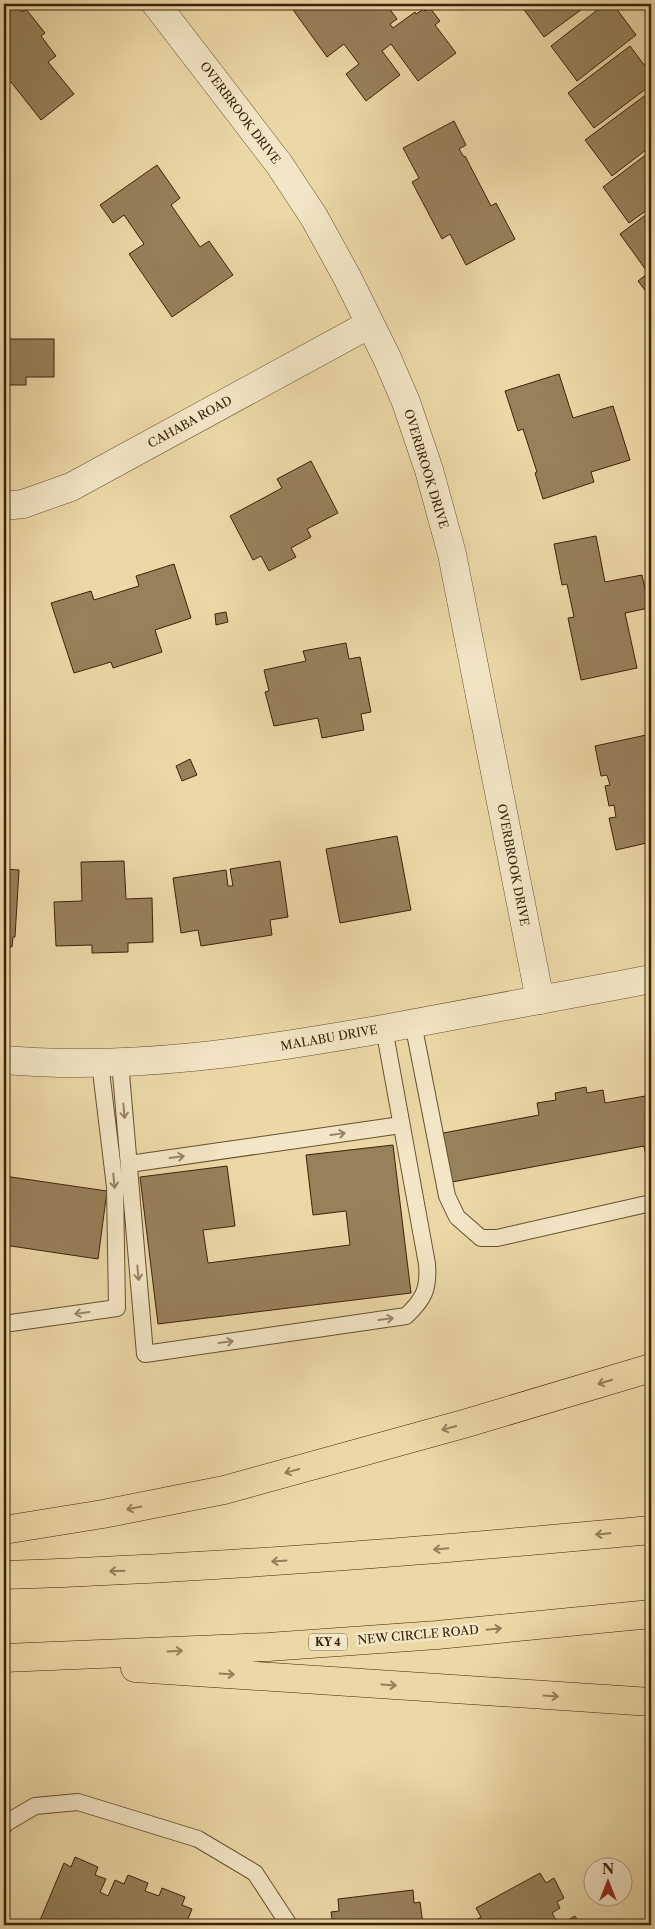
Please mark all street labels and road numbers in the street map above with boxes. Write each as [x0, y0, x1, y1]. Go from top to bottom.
street label: OVERBROOK DRIVE [197, 59, 284, 167]
street label: CAHABA ROAD [145, 392, 235, 451]
street label: OVERBROOK DRIVE [401, 407, 452, 530]
street label: OVERBROOK DRIVE [494, 803, 533, 927]
street label: MALABU DRIVE [279, 1022, 379, 1053]
street label: NEW CIRCLE ROAD [357, 1622, 480, 1647]
road number: KY 4 [309, 1634, 347, 1650]

